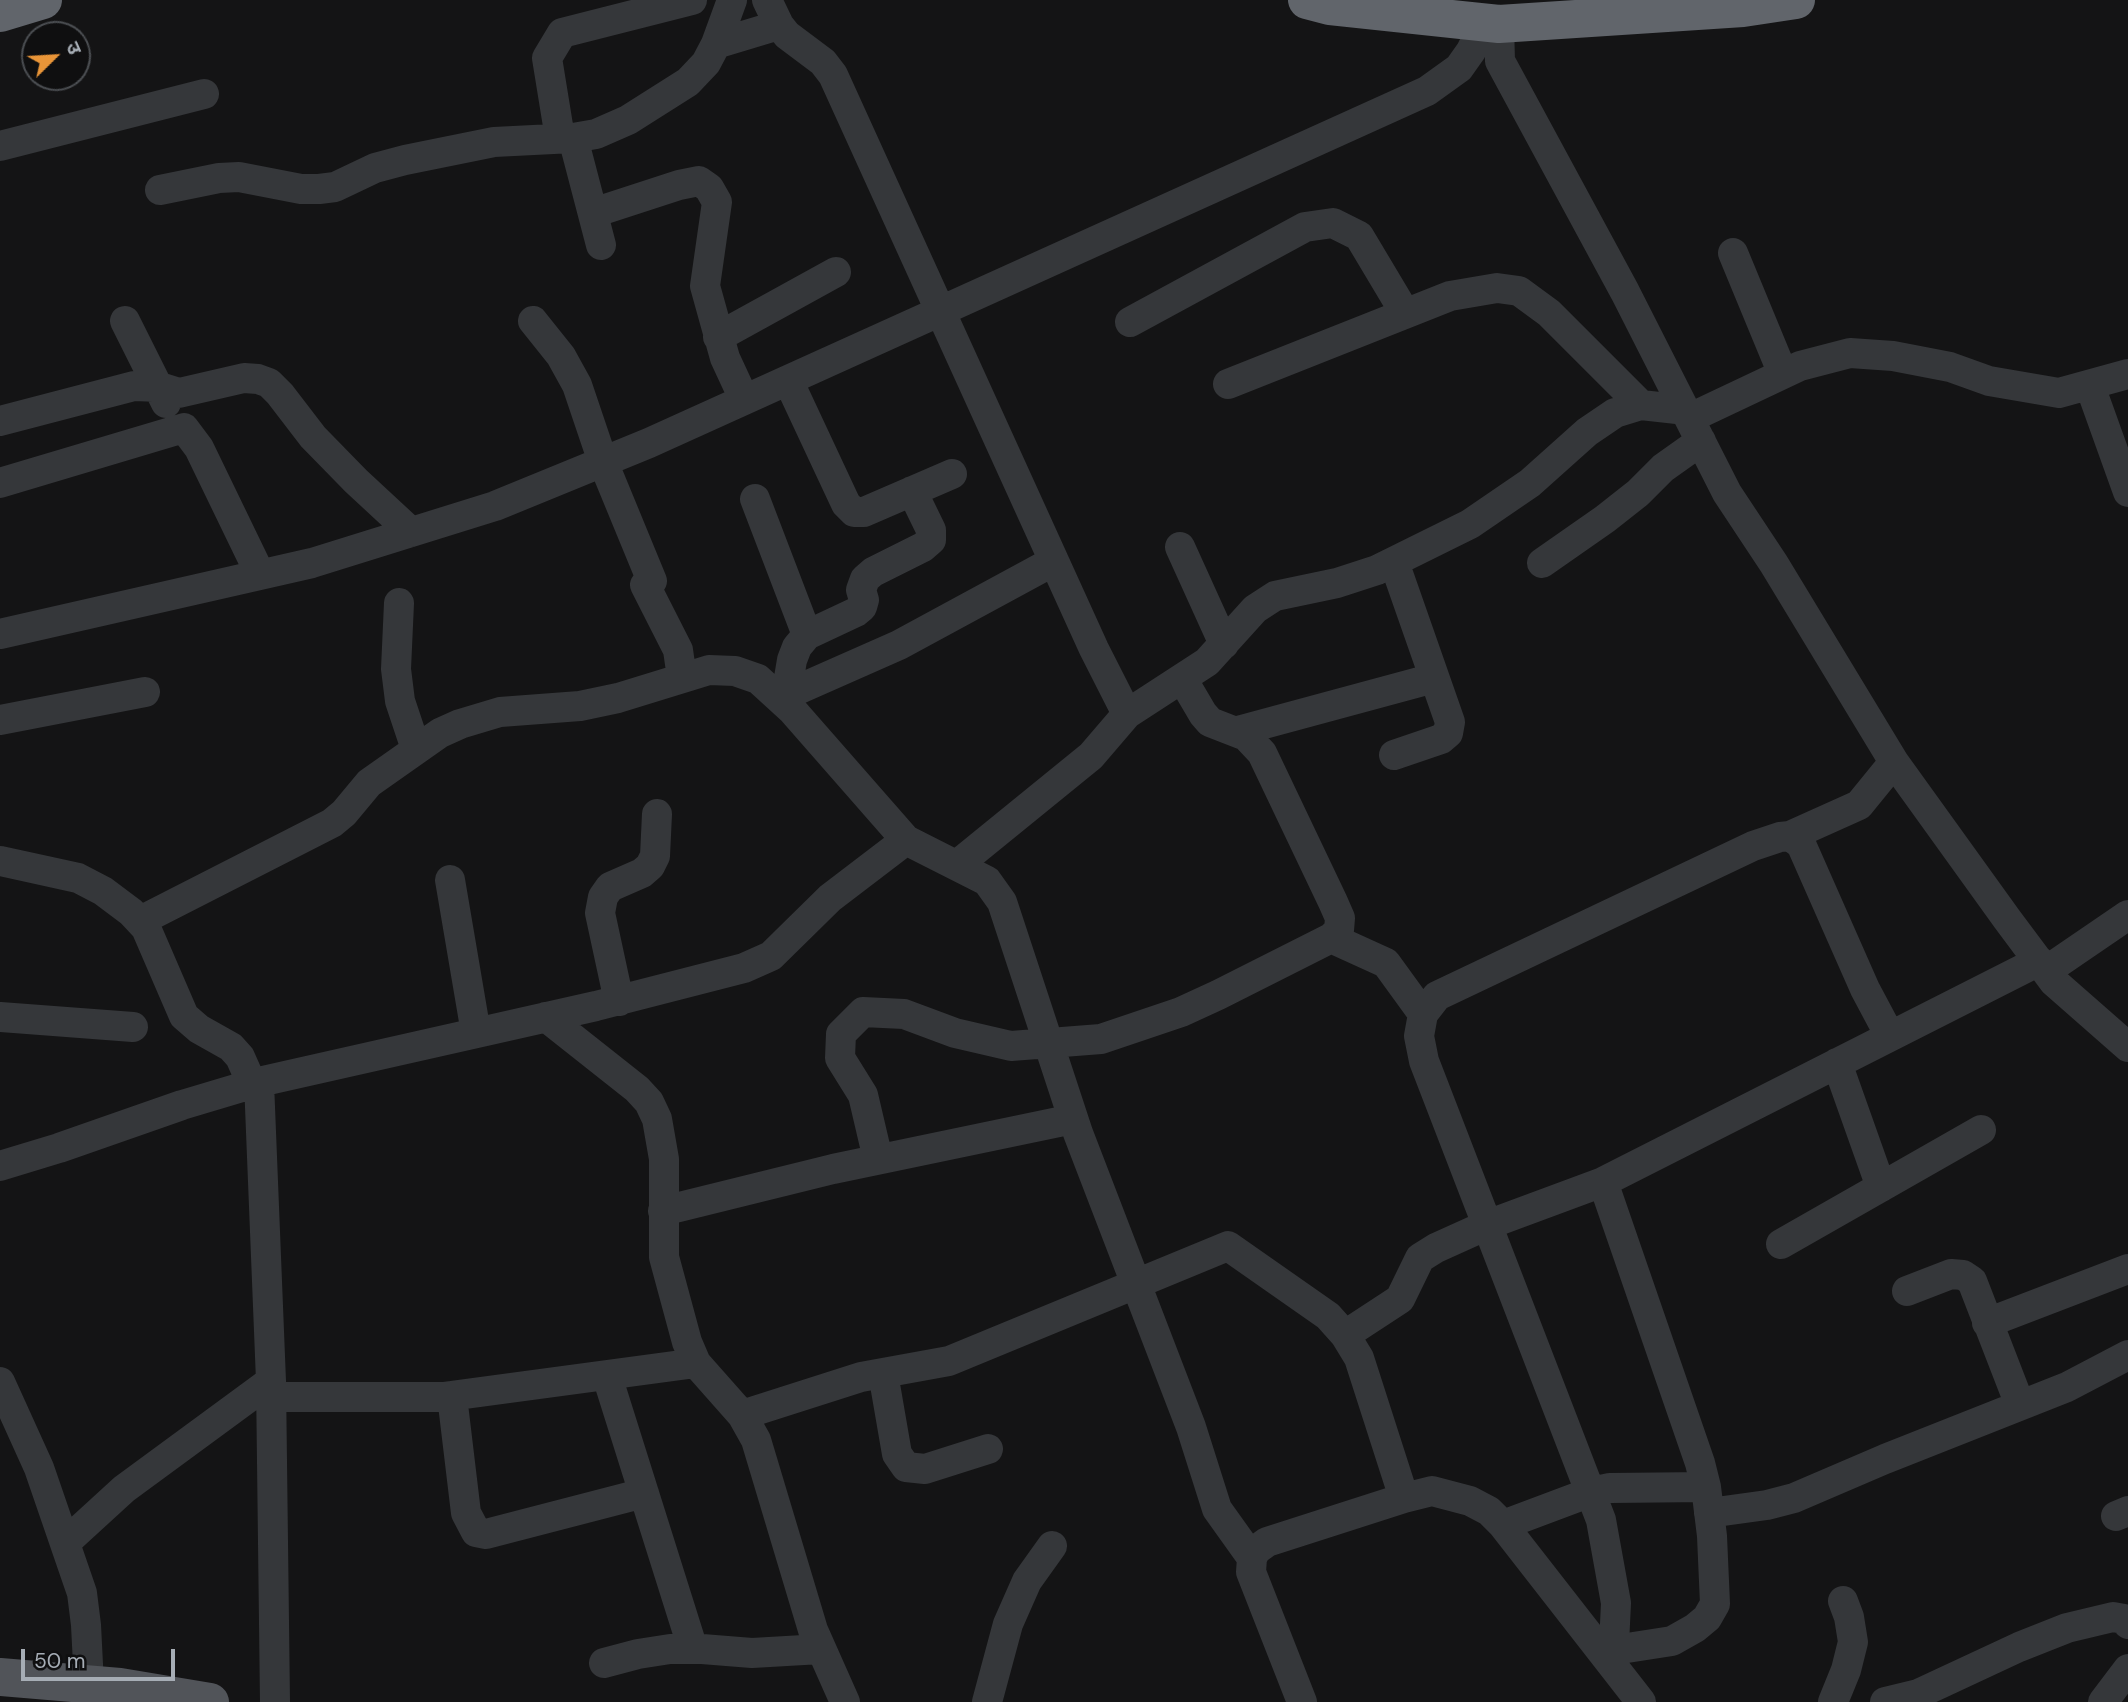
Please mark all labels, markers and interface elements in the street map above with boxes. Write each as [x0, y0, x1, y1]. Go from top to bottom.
north arrow [21, 21, 91, 91]
text: उ [60, 38, 87, 58]
scale bar [24, 1636, 178, 1680]
text: 50 m [34, 1647, 85, 1675]

